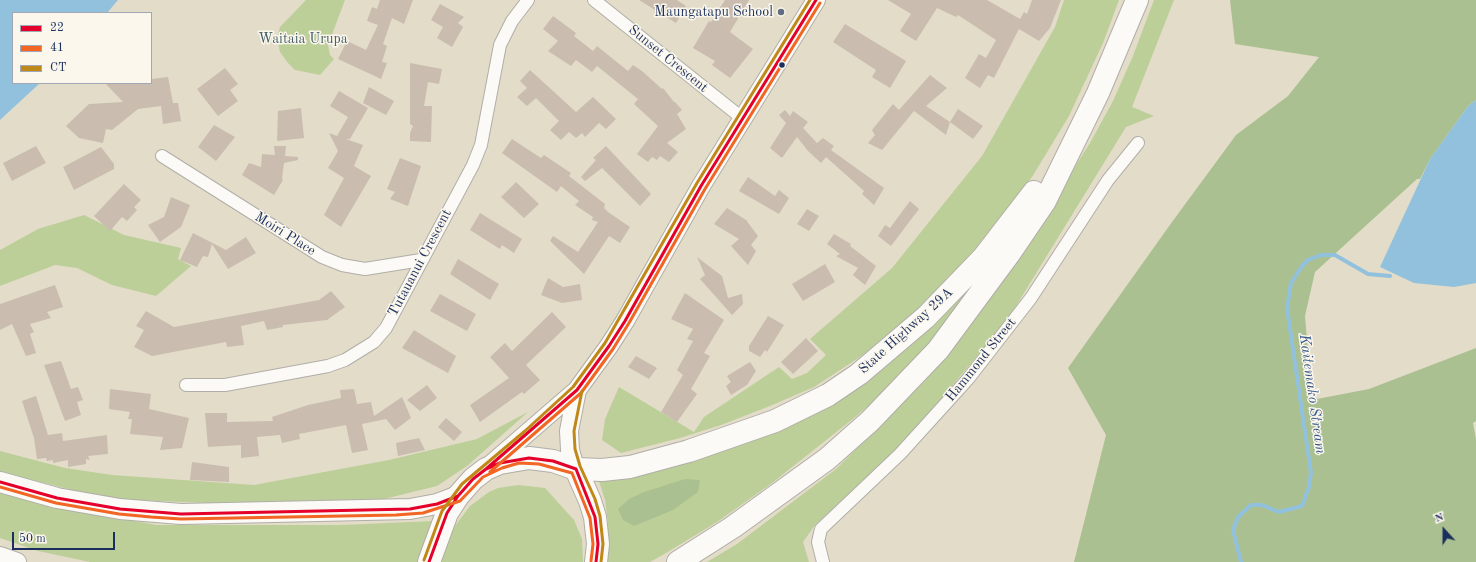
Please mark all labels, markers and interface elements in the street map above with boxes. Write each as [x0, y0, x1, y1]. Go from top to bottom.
place label: Maungatapu School [654, 4, 773, 20]
marker: Maungatapu School [776, 7, 786, 17]
legend [12, 12, 152, 84]
text: 22 [50, 22, 64, 34]
street label: Sunset Crescent [625, 22, 711, 96]
park label: Waitaia Urupa [258, 31, 348, 47]
text: 41 [50, 42, 64, 54]
unlabelled marker [777, 60, 787, 70]
text: CT [50, 62, 67, 74]
street label: Tutauanui Crescent [385, 206, 455, 320]
street label: Moiri Place [251, 209, 319, 259]
street label: State Highway 29A [855, 284, 957, 378]
street label: Hammond Street [942, 315, 1020, 405]
water label: Kaitemako Stream [1295, 333, 1329, 455]
north arrow [1424, 510, 1464, 550]
text: N [1434, 512, 1445, 525]
scale bar [14, 524, 117, 550]
text: 50 m [19, 533, 46, 545]

